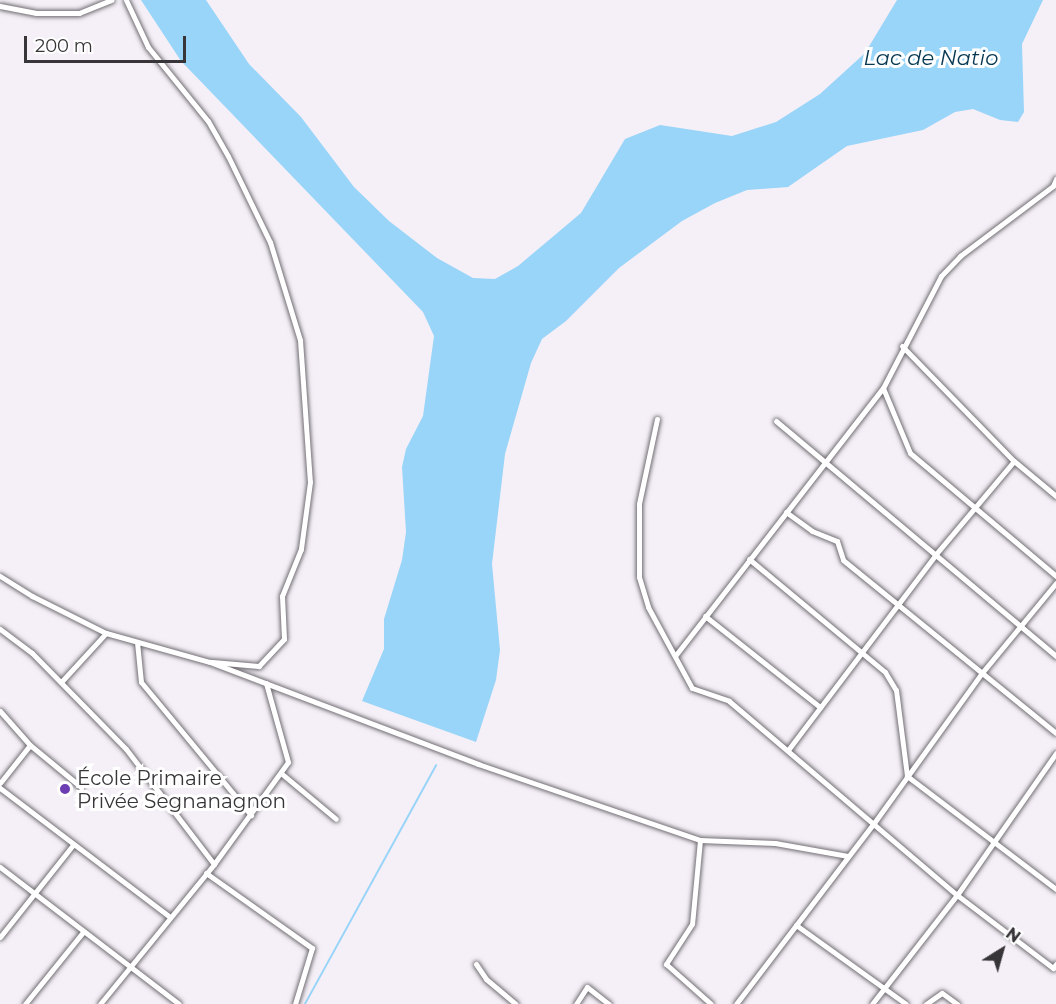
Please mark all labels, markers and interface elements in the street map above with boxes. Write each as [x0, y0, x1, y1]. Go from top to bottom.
scale bar [27, 24, 189, 62]
text: 200 m [35, 35, 93, 57]
water label: Lac de Natio [864, 45, 998, 71]
place label: École Primaire Privée Segnanagnon [77, 766, 286, 813]
marker: École Primaire Privée Segnanagnon [58, 782, 72, 796]
north arrow [972, 920, 1032, 980]
text: N [1002, 924, 1024, 947]

